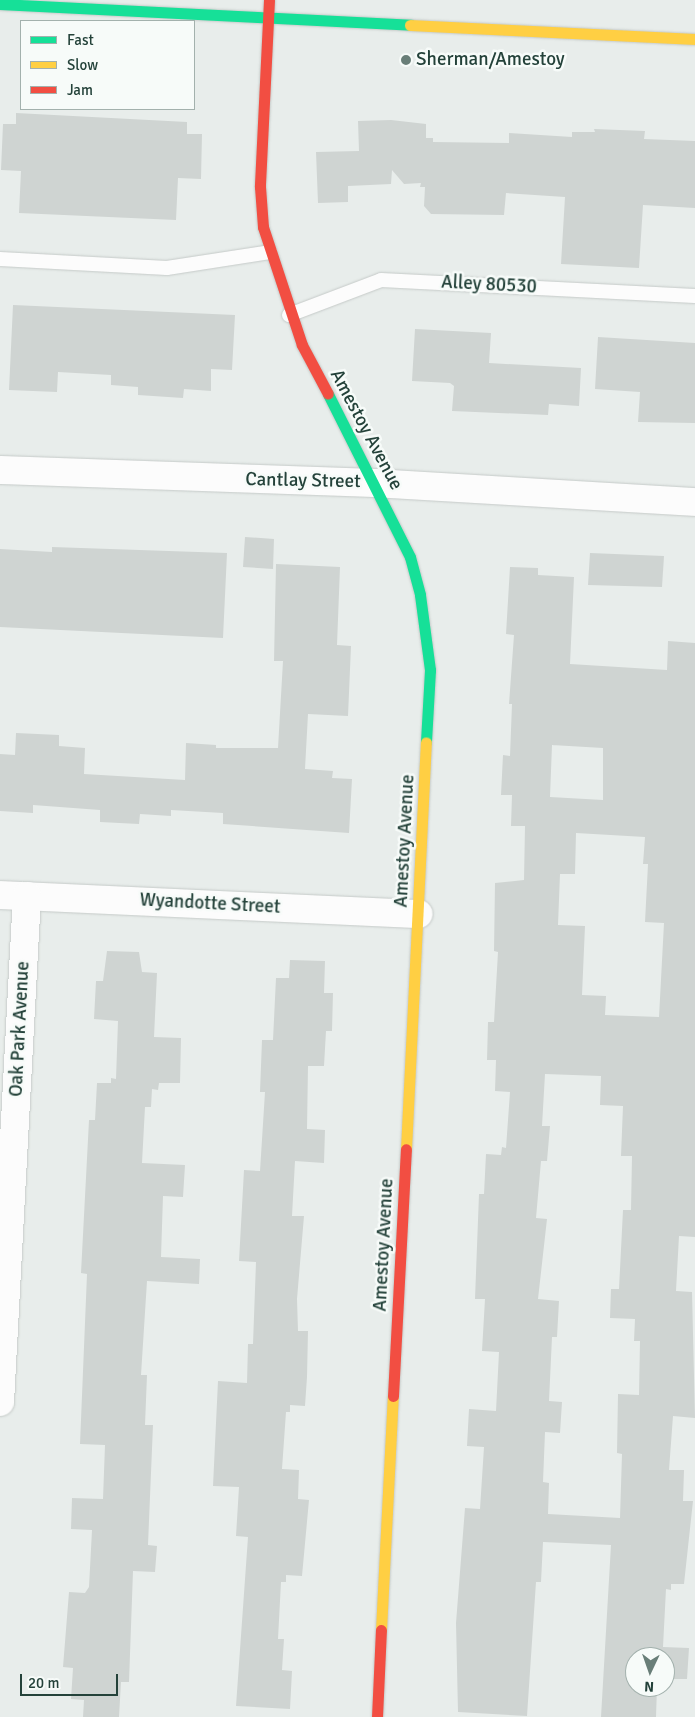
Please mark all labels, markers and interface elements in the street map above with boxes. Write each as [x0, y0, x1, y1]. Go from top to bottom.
legend [20, 20, 195, 110]
text: Fast [67, 31, 94, 49]
place label: Sherman/Amestoy [416, 49, 565, 71]
marker: Sherman/Amestoy [400, 54, 412, 66]
text: Slow [67, 56, 98, 74]
text: Jam [67, 81, 93, 99]
street label: Alley 80530 [441, 271, 537, 299]
street label: Amestoy Avenue [325, 366, 407, 494]
street label: Cantlay Street [245, 469, 361, 493]
street label: Amestoy Avenue [390, 774, 420, 908]
street label: Wyandotte Street [139, 889, 281, 919]
street label: Oak Park Avenue [5, 961, 35, 1097]
street label: Amestoy Avenue [369, 1178, 399, 1312]
north arrow [625, 1647, 675, 1697]
scale bar [22, 1664, 120, 1696]
text: 20 m [28, 1674, 59, 1692]
text: N [644, 1678, 655, 1695]

